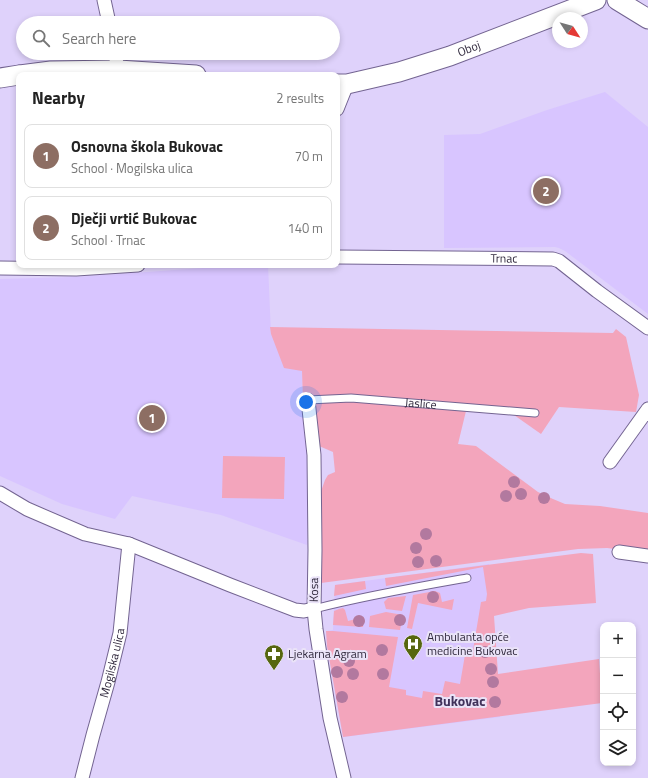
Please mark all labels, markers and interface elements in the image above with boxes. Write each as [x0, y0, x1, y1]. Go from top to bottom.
north arrow [552, 12, 588, 48]
search box [16, 16, 340, 60]
icon: search [30, 27, 52, 49]
text: Search here [62, 27, 136, 50]
street label: Oboj [454, 35, 483, 61]
text: Nearby [32, 85, 85, 111]
text: 2 results [276, 88, 324, 108]
text: Osnovna škola Bukovac [71, 135, 223, 158]
text: 1 [42, 146, 50, 166]
text: 70 m [295, 146, 323, 166]
text: School · Mogilska ulica [71, 158, 193, 178]
pin: 2 [533, 176, 559, 206]
text: Dječji vrtić Bukovac [71, 207, 197, 230]
text: 2 [42, 218, 50, 238]
text: 140 m [287, 218, 323, 238]
text: School · Trnac [71, 230, 145, 250]
street label: Trnac [490, 248, 518, 268]
your location [296, 392, 316, 412]
street label: Jaslice [404, 392, 437, 414]
pin: 1 [139, 403, 165, 433]
street label: Kosa [304, 578, 323, 602]
map controls [600, 622, 636, 766]
button: + [600, 622, 636, 658]
street label: Mogilska ulica [94, 627, 129, 700]
place label: Ambulanta opće medicine Bukovac [427, 627, 518, 660]
hospital icon: Ambulanta opće medicine Bukovac [402, 633, 424, 661]
pharmacy icon: Ljekarna Agram [263, 643, 285, 671]
place label: Ljekarna Agram [288, 644, 367, 663]
button: − [600, 658, 636, 694]
district label: Bukovac [435, 690, 486, 711]
button: locate [600, 694, 636, 730]
button: layers [600, 730, 636, 766]

